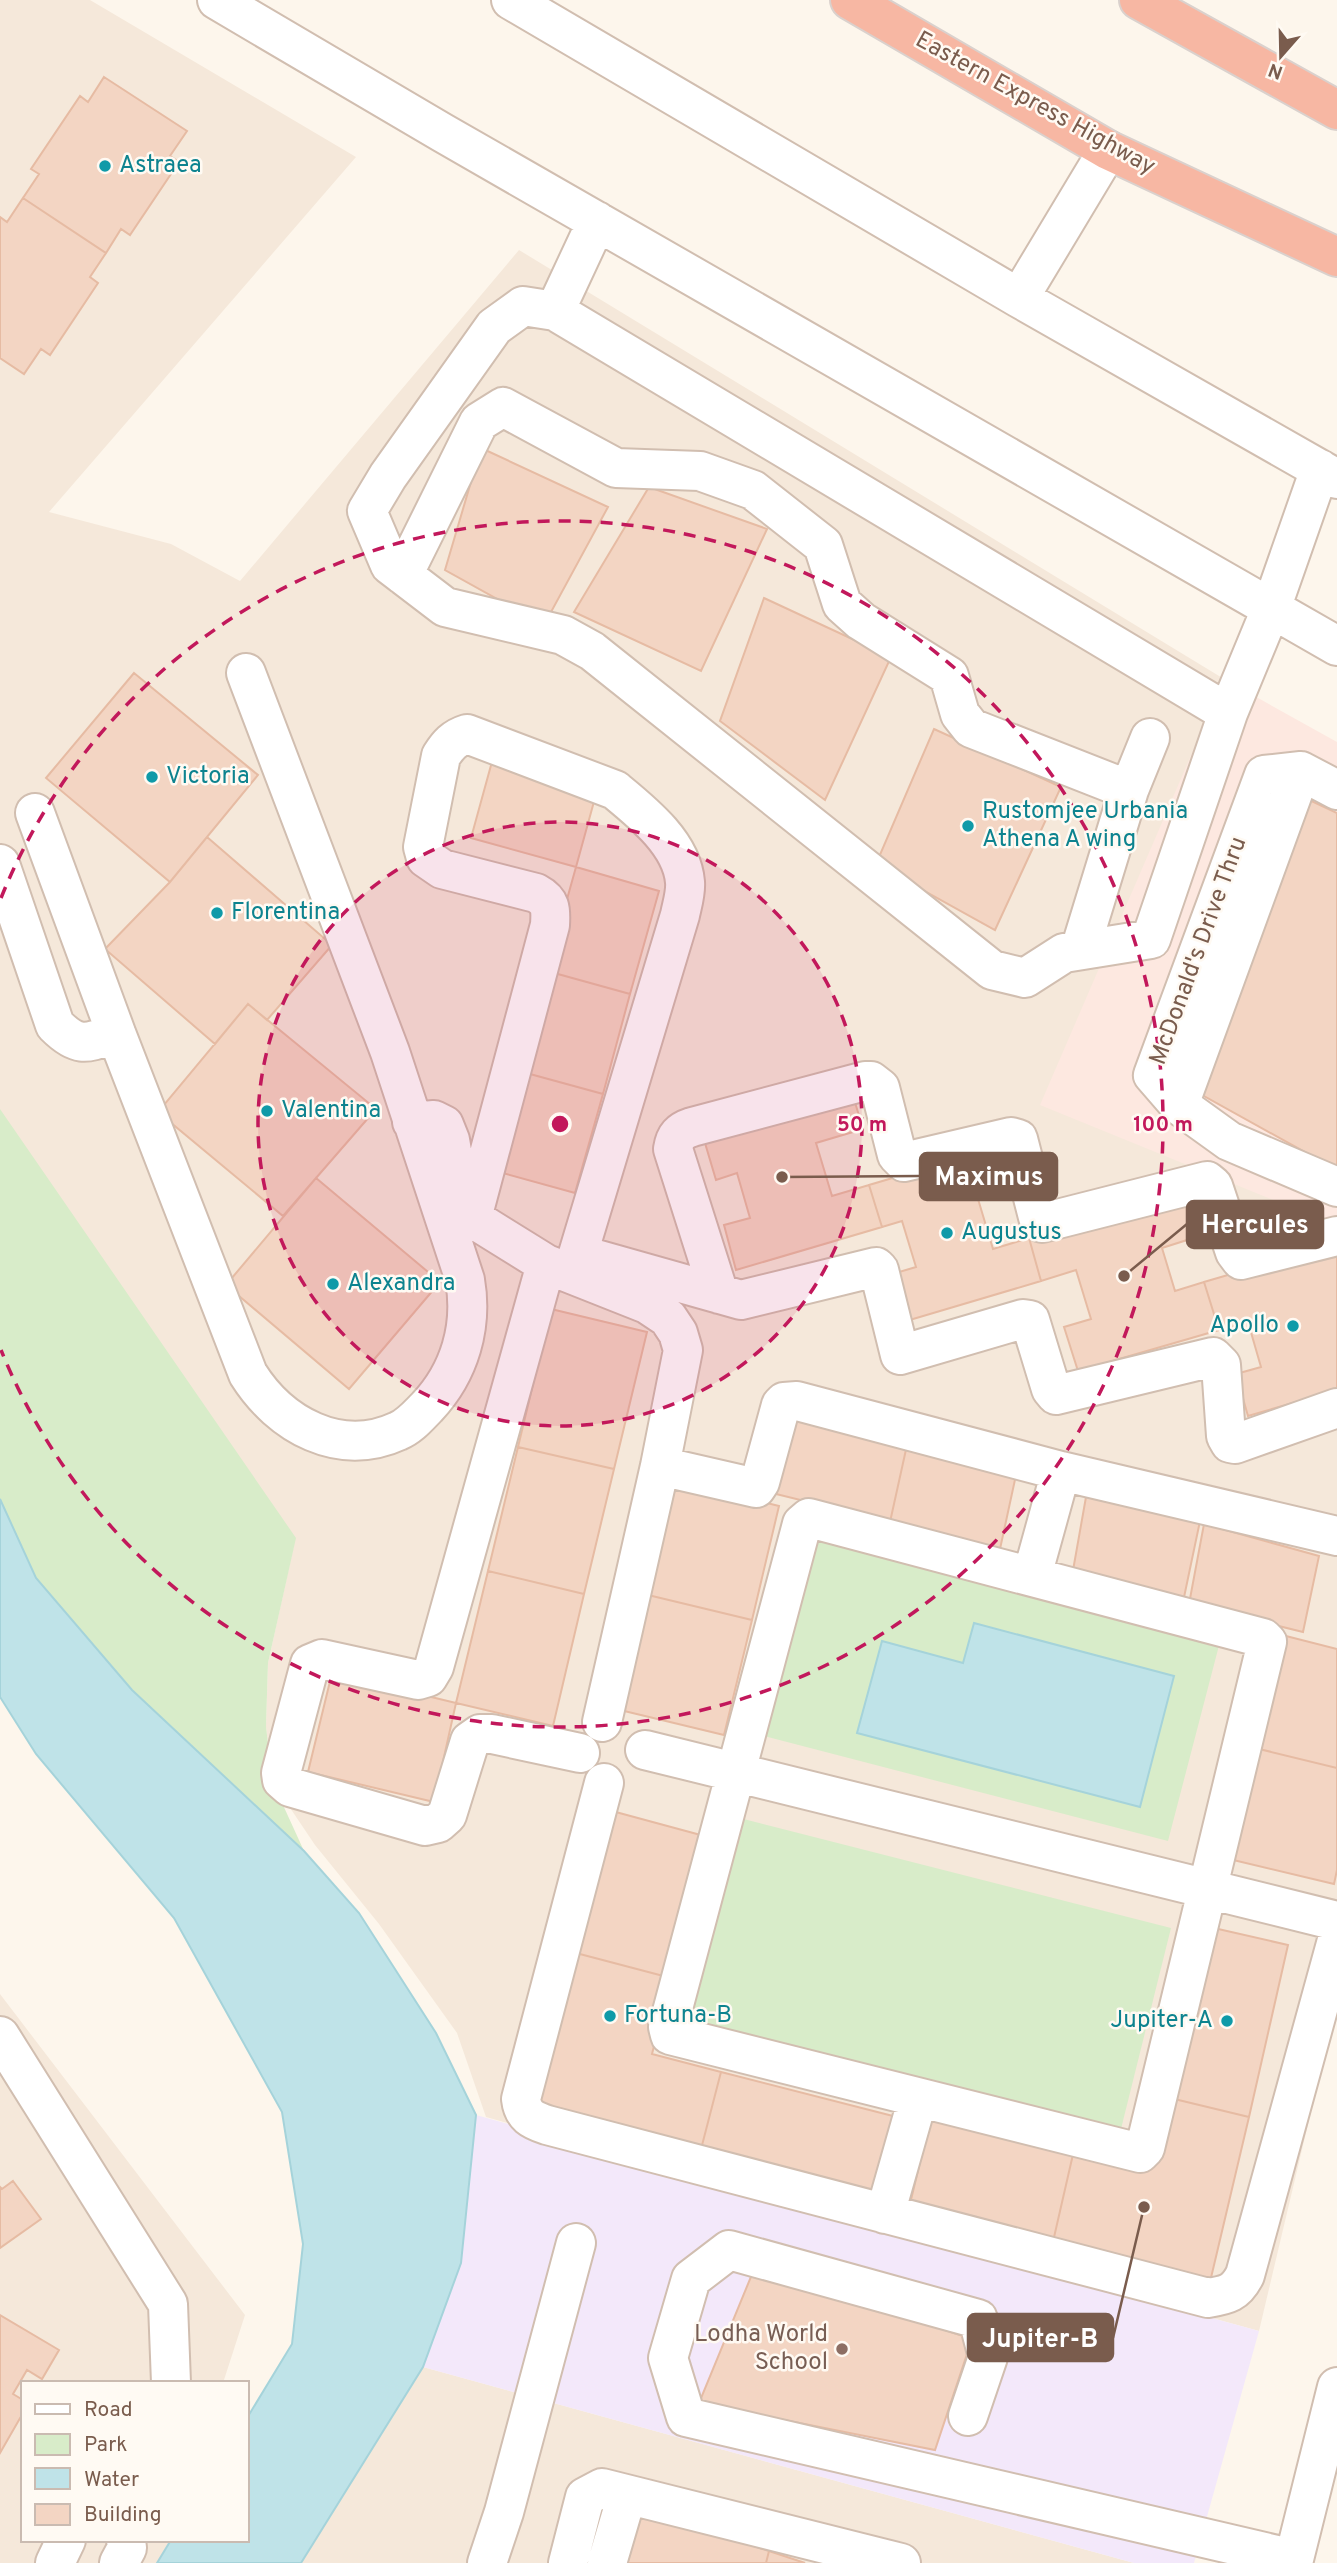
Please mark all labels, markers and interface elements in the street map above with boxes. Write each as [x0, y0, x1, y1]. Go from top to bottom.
north arrow [1246, 21, 1316, 91]
street label: Eastern Express Highway [910, 25, 1160, 183]
text: N [1265, 56, 1286, 84]
place label: Astraea [119, 151, 202, 181]
marker: Astraea [97, 158, 113, 174]
place label: Victoria [166, 762, 250, 792]
marker: Victoria [144, 769, 160, 785]
place label: Rustomjee Urbania Athena A wing [982, 797, 1188, 855]
marker: Rustomjee Urbania Athena A wing [960, 818, 976, 834]
street label: McDonald's Drive Thru [1144, 833, 1254, 1069]
place label: Florentina [231, 898, 340, 928]
marker: Florentina [209, 905, 225, 921]
place label: Valentina [281, 1096, 381, 1126]
marker: Valentina [259, 1103, 275, 1119]
centre of rings [548, 1112, 572, 1136]
text: 50 m [837, 1112, 887, 1139]
text: 100 m [1133, 1112, 1193, 1139]
callout: Maximus [920, 1153, 1057, 1200]
text: Maximus [934, 1162, 1044, 1195]
callout: Hercules [1187, 1201, 1323, 1248]
text: Hercules [1201, 1210, 1309, 1243]
place label: Augustus [961, 1218, 1062, 1248]
marker: Augustus [939, 1225, 955, 1241]
place label: Alexandra [347, 1269, 455, 1299]
marker: Alexandra [325, 1276, 341, 1292]
place label: Apollo [1209, 1311, 1279, 1341]
marker: Apollo [1285, 1318, 1301, 1334]
place label: Fortuna-B [624, 2001, 732, 2031]
place label: Jupiter-A [1110, 2006, 1213, 2036]
marker: Fortuna-B [602, 2008, 618, 2024]
marker: Jupiter-A [1219, 2013, 1235, 2029]
callout: Jupiter-B [968, 2314, 1113, 2361]
place label: Lodha World School [694, 2320, 828, 2378]
text: Jupiter-B [982, 2324, 1098, 2357]
marker: Lodha World School [834, 2341, 850, 2357]
legend [21, 2381, 248, 2542]
text: Road [84, 2397, 133, 2424]
text: Park [84, 2432, 127, 2459]
text: Water [84, 2467, 139, 2494]
text: Building [84, 2502, 162, 2529]

